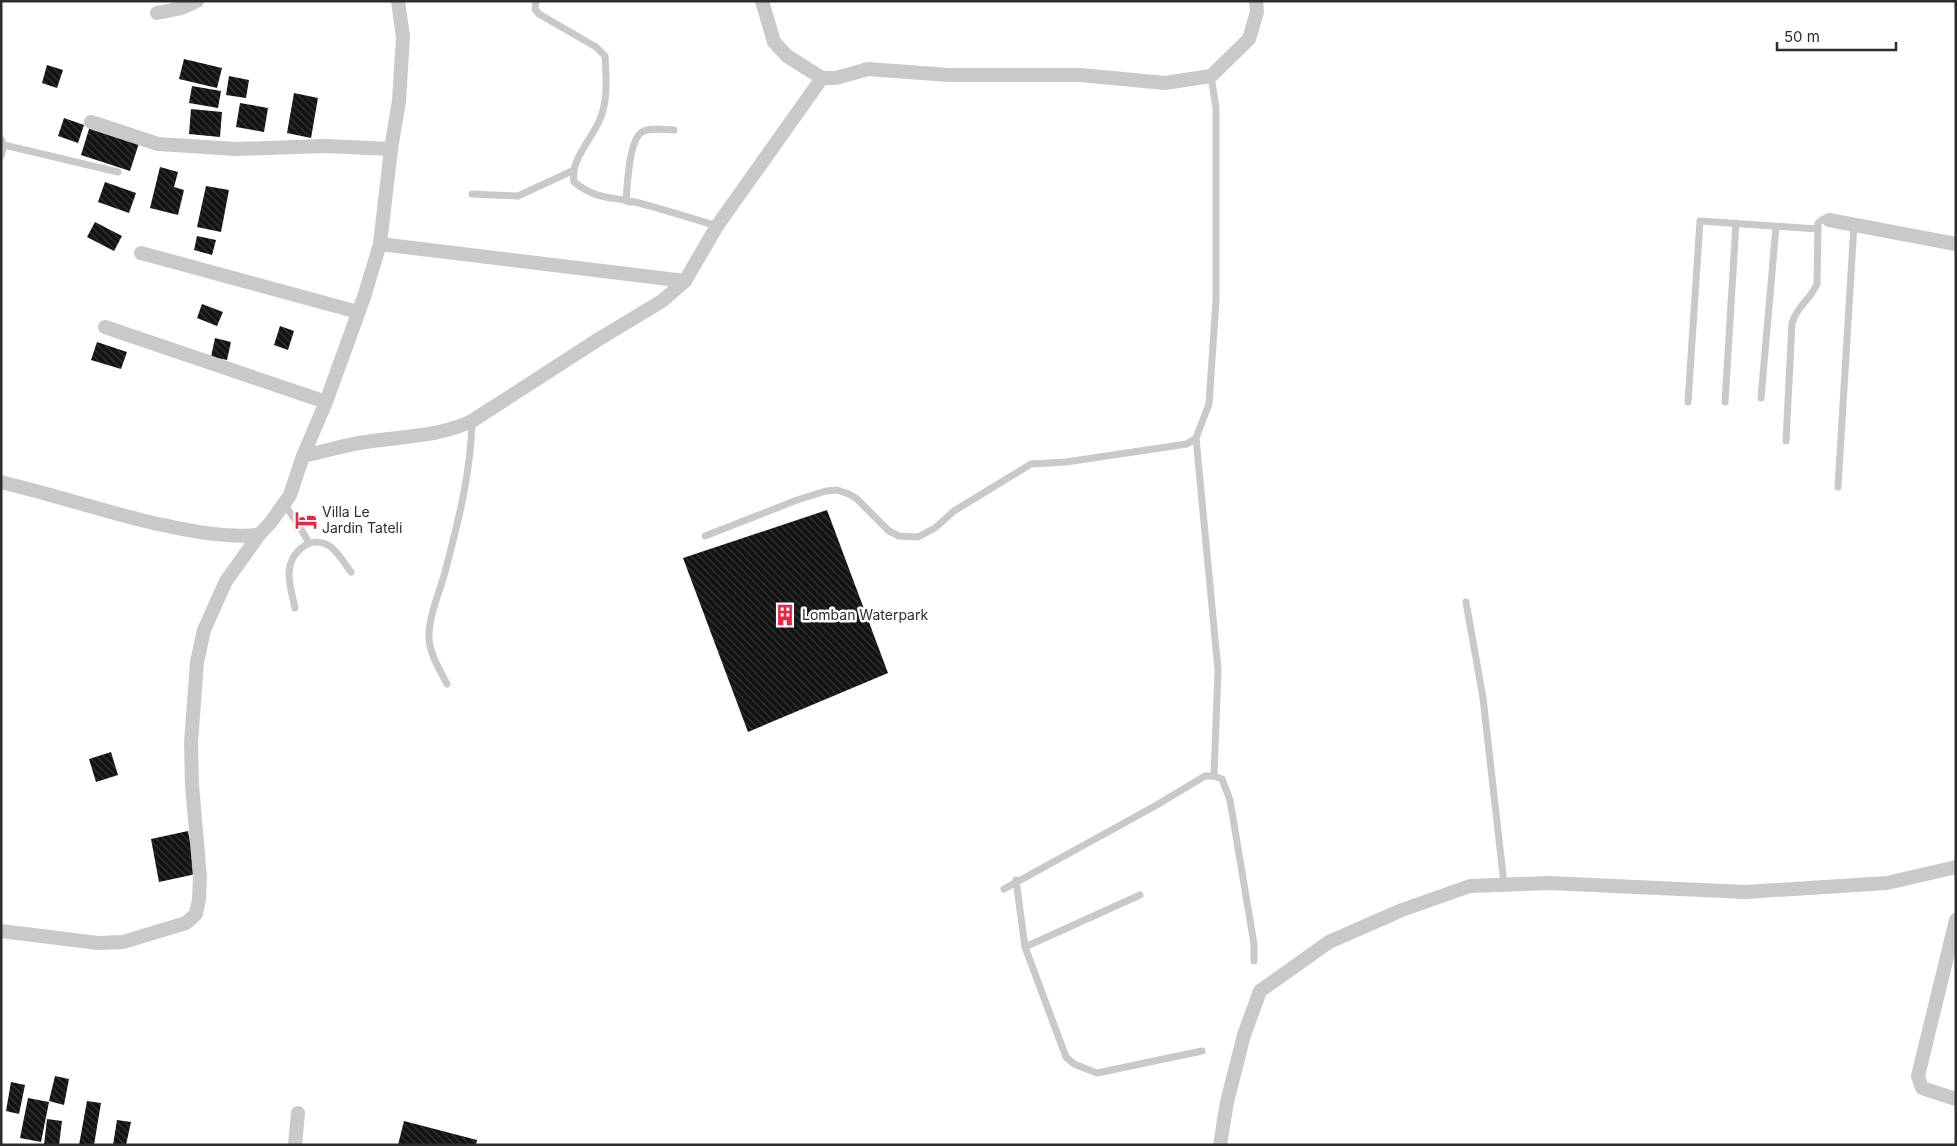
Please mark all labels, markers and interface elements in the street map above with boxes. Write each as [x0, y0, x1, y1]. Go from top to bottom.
scale bar [1777, 20, 1896, 52]
text: 50 m [1784, 27, 1820, 46]
place label: Villa Le Jardin Tateli [322, 503, 402, 536]
hotel icon: Villa Le Jardin Tateli [293, 507, 319, 533]
building icon: Lomban Waterpark [772, 602, 798, 628]
place label: Lomban Waterpark [802, 606, 928, 623]

